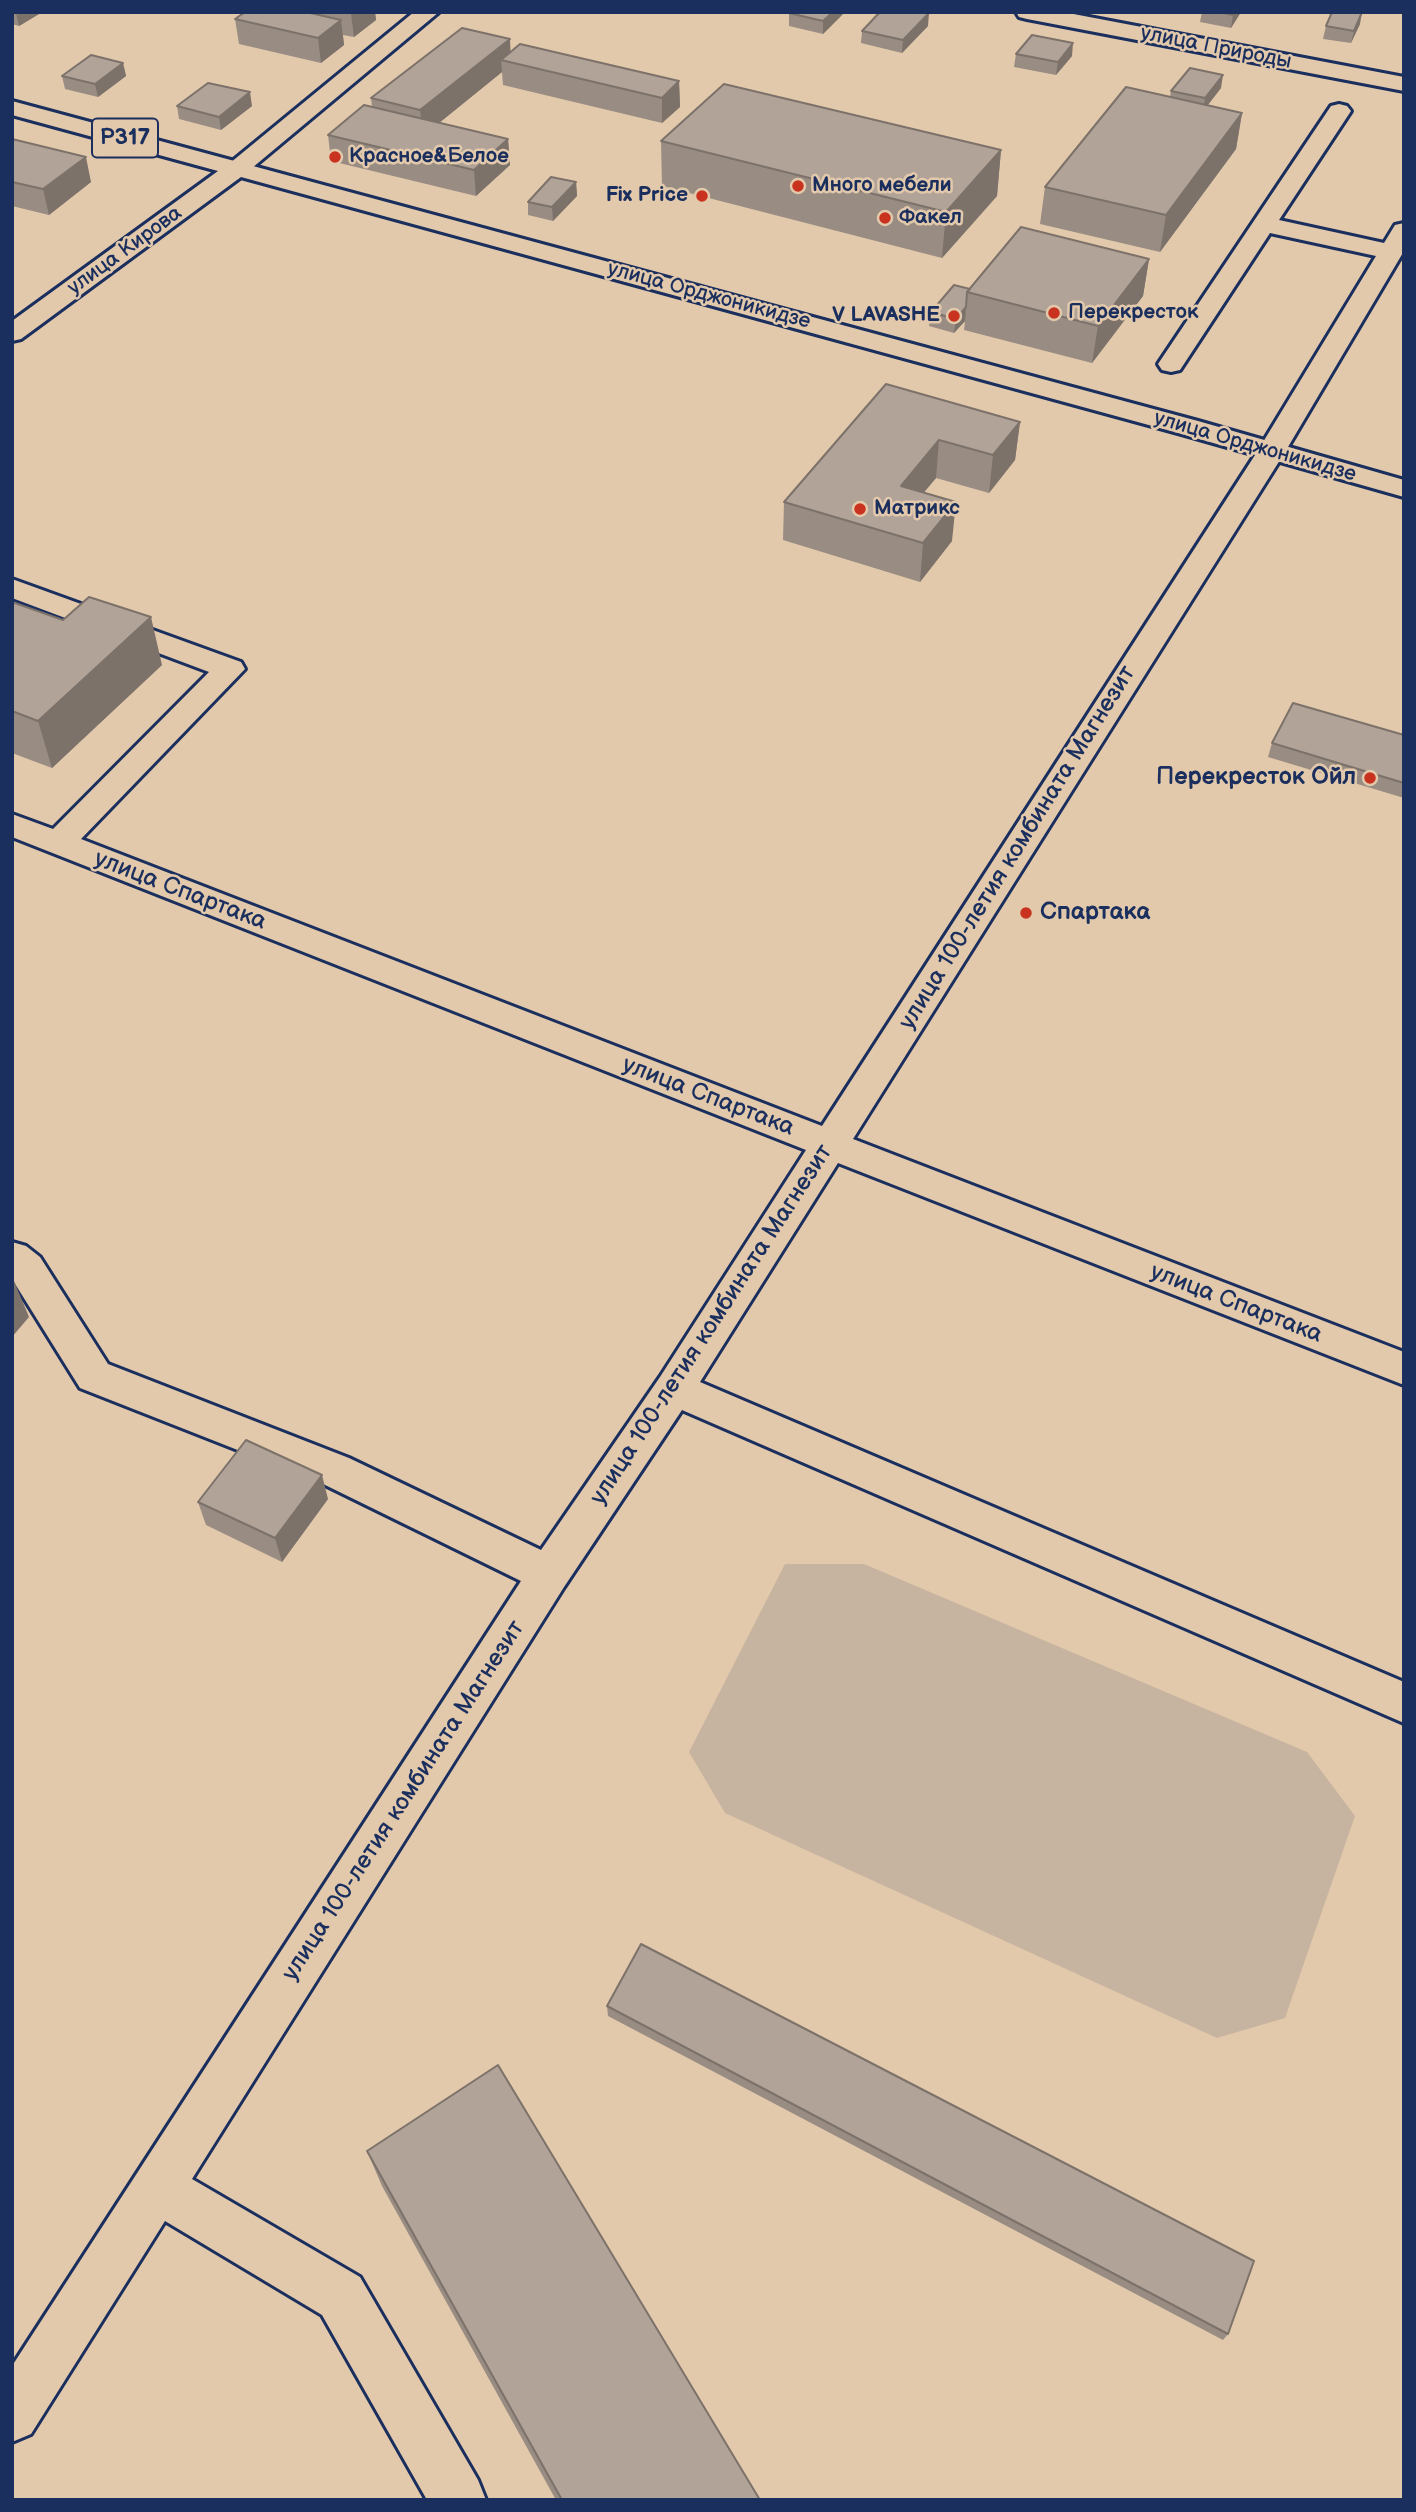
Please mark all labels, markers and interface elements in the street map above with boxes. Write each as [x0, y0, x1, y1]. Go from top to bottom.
street label: улица Природы [1138, 21, 1294, 75]
road number: Р317 [92, 119, 158, 158]
place label: Красное&Белое [349, 144, 509, 170]
marker: Красное&Белое [327, 149, 343, 165]
place label: Много мебели [812, 173, 952, 199]
marker: Много мебели [790, 178, 806, 194]
place label: Fix Price [606, 183, 688, 209]
marker: Fix Price [694, 188, 710, 204]
street label: улица Кирова [63, 201, 187, 301]
place label: Факел [899, 205, 962, 231]
marker: Факел [877, 210, 893, 226]
street label: улица Орджоникидзе [605, 257, 813, 335]
place label: Перекресток [1068, 300, 1198, 326]
place label: V LAVASHE [832, 303, 940, 329]
marker: Перекресток [1046, 305, 1062, 321]
marker: V LAVASHE [946, 308, 962, 324]
street label: улица Орджоникидзе [1151, 406, 1359, 488]
place label: Матрикс [874, 496, 960, 522]
marker: Матрикс [852, 501, 868, 517]
street label: улица 100-летия комбината Магнезит [894, 661, 1142, 1035]
place label: Перекресток Ойл [1156, 764, 1356, 792]
marker: Перекресток Ойл [1362, 770, 1378, 786]
street label: улица Спартака [90, 845, 270, 937]
place label: Спартака [1040, 899, 1150, 927]
marker: Спартака [1018, 905, 1034, 921]
street label: улица Спартака [618, 1051, 798, 1143]
street label: улица 100-летия комбината Магнезит [585, 1140, 839, 1510]
street label: улица Спартака [1146, 1258, 1326, 1350]
street label: улица 100-летия комбината Магнезит [277, 1616, 531, 1986]

